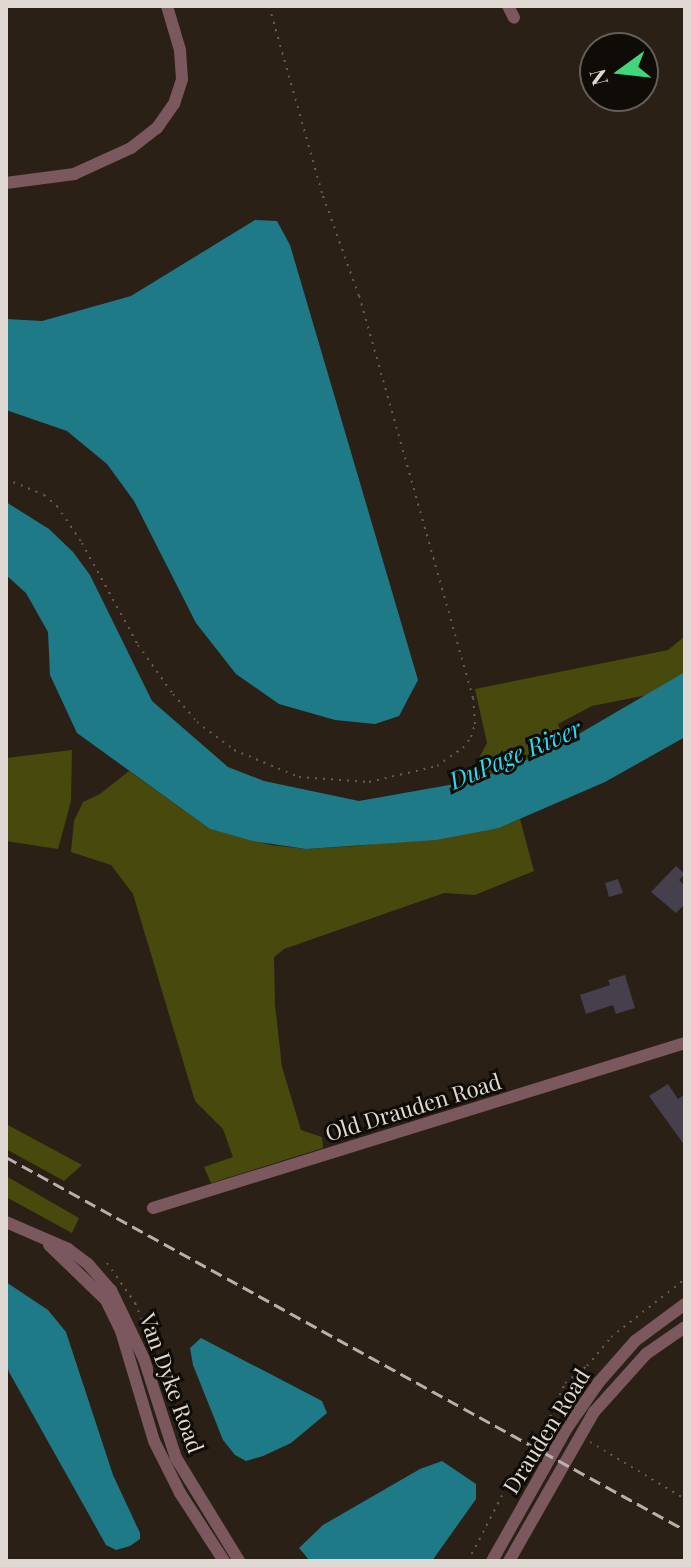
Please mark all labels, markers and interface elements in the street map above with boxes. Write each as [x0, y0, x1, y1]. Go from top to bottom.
north arrow [579, 32, 659, 112]
text: N [581, 66, 614, 89]
water label: DuPage River [444, 713, 586, 795]
street label: Old Drauden Road [322, 1068, 504, 1146]
street label: Van Dyke Road [135, 1310, 209, 1456]
street label: Drauden Road [497, 1364, 595, 1498]

